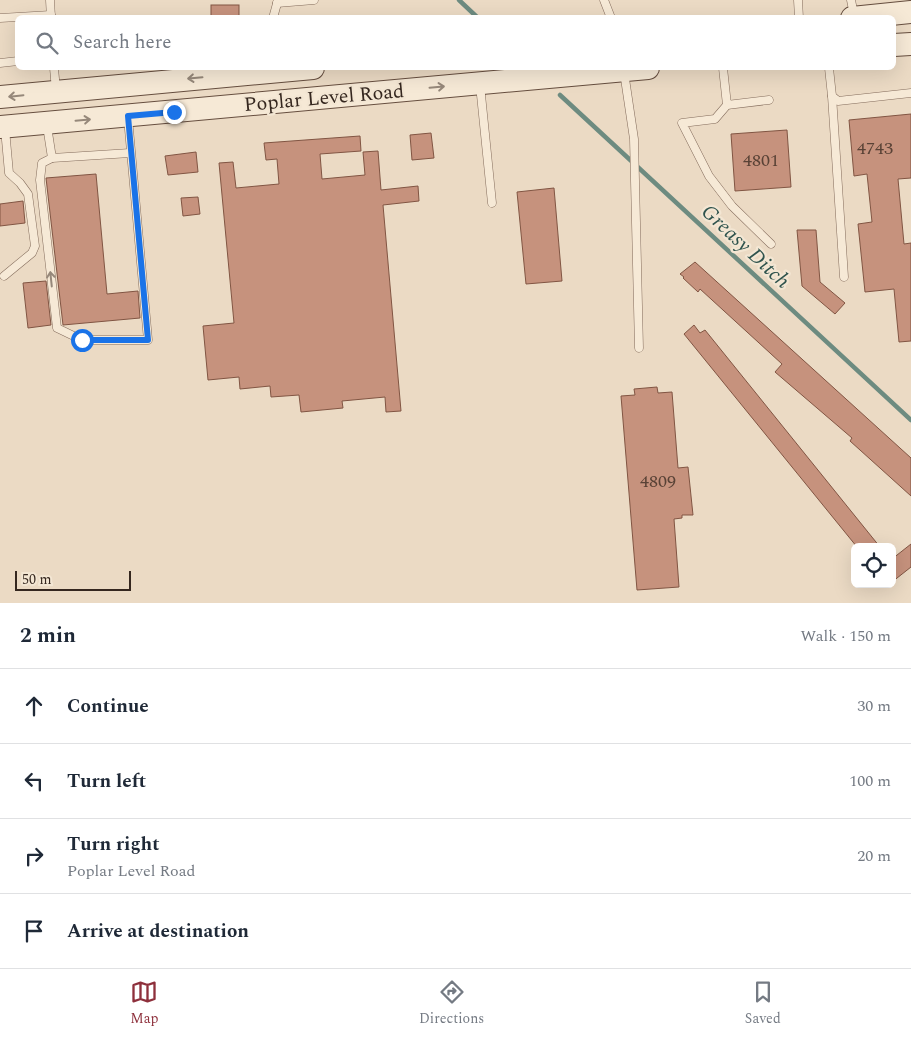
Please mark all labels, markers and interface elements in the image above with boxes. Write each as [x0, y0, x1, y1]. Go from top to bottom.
search box [15, 15, 896, 70]
text: Search here [73, 28, 172, 57]
icon: search [33, 29, 61, 57]
one-way arrow [187, 74, 203, 83]
street label: Poplar Level Road [243, 76, 405, 120]
one-way arrow [429, 82, 445, 92]
one-way arrow [8, 91, 24, 101]
route end [163, 101, 186, 124]
one-way arrow [75, 115, 91, 125]
house number: 4743 [857, 135, 893, 162]
house number: 4801 [743, 147, 779, 174]
water label: Greasy Ditch [694, 197, 797, 297]
one-way arrow [46, 272, 56, 288]
route start [71, 329, 94, 352]
house number: 4809 [640, 468, 676, 495]
map controls [851, 543, 896, 588]
button: locate [851, 543, 896, 588]
scale bar [15, 568, 131, 591]
text: 50 m [22, 569, 52, 590]
text: 2 min [20, 620, 76, 652]
text: Walk · 150 m [800, 624, 891, 648]
icon: ahead [20, 692, 48, 720]
text: Continue [67, 692, 149, 721]
text: 30 m [857, 694, 891, 718]
icon: left [20, 767, 48, 795]
text: Turn left [67, 767, 146, 796]
text: 100 m [849, 769, 891, 793]
text: Turn right [67, 830, 160, 859]
icon: right [20, 842, 48, 870]
text: 20 m [857, 844, 891, 868]
text: Poplar Level Road [67, 859, 196, 883]
icon: arrive [20, 917, 48, 945]
text: Arrive at destination [67, 917, 249, 946]
tab: Map [130, 978, 158, 1029]
tab: Directions [419, 978, 484, 1029]
tab: Saved [745, 978, 781, 1029]

